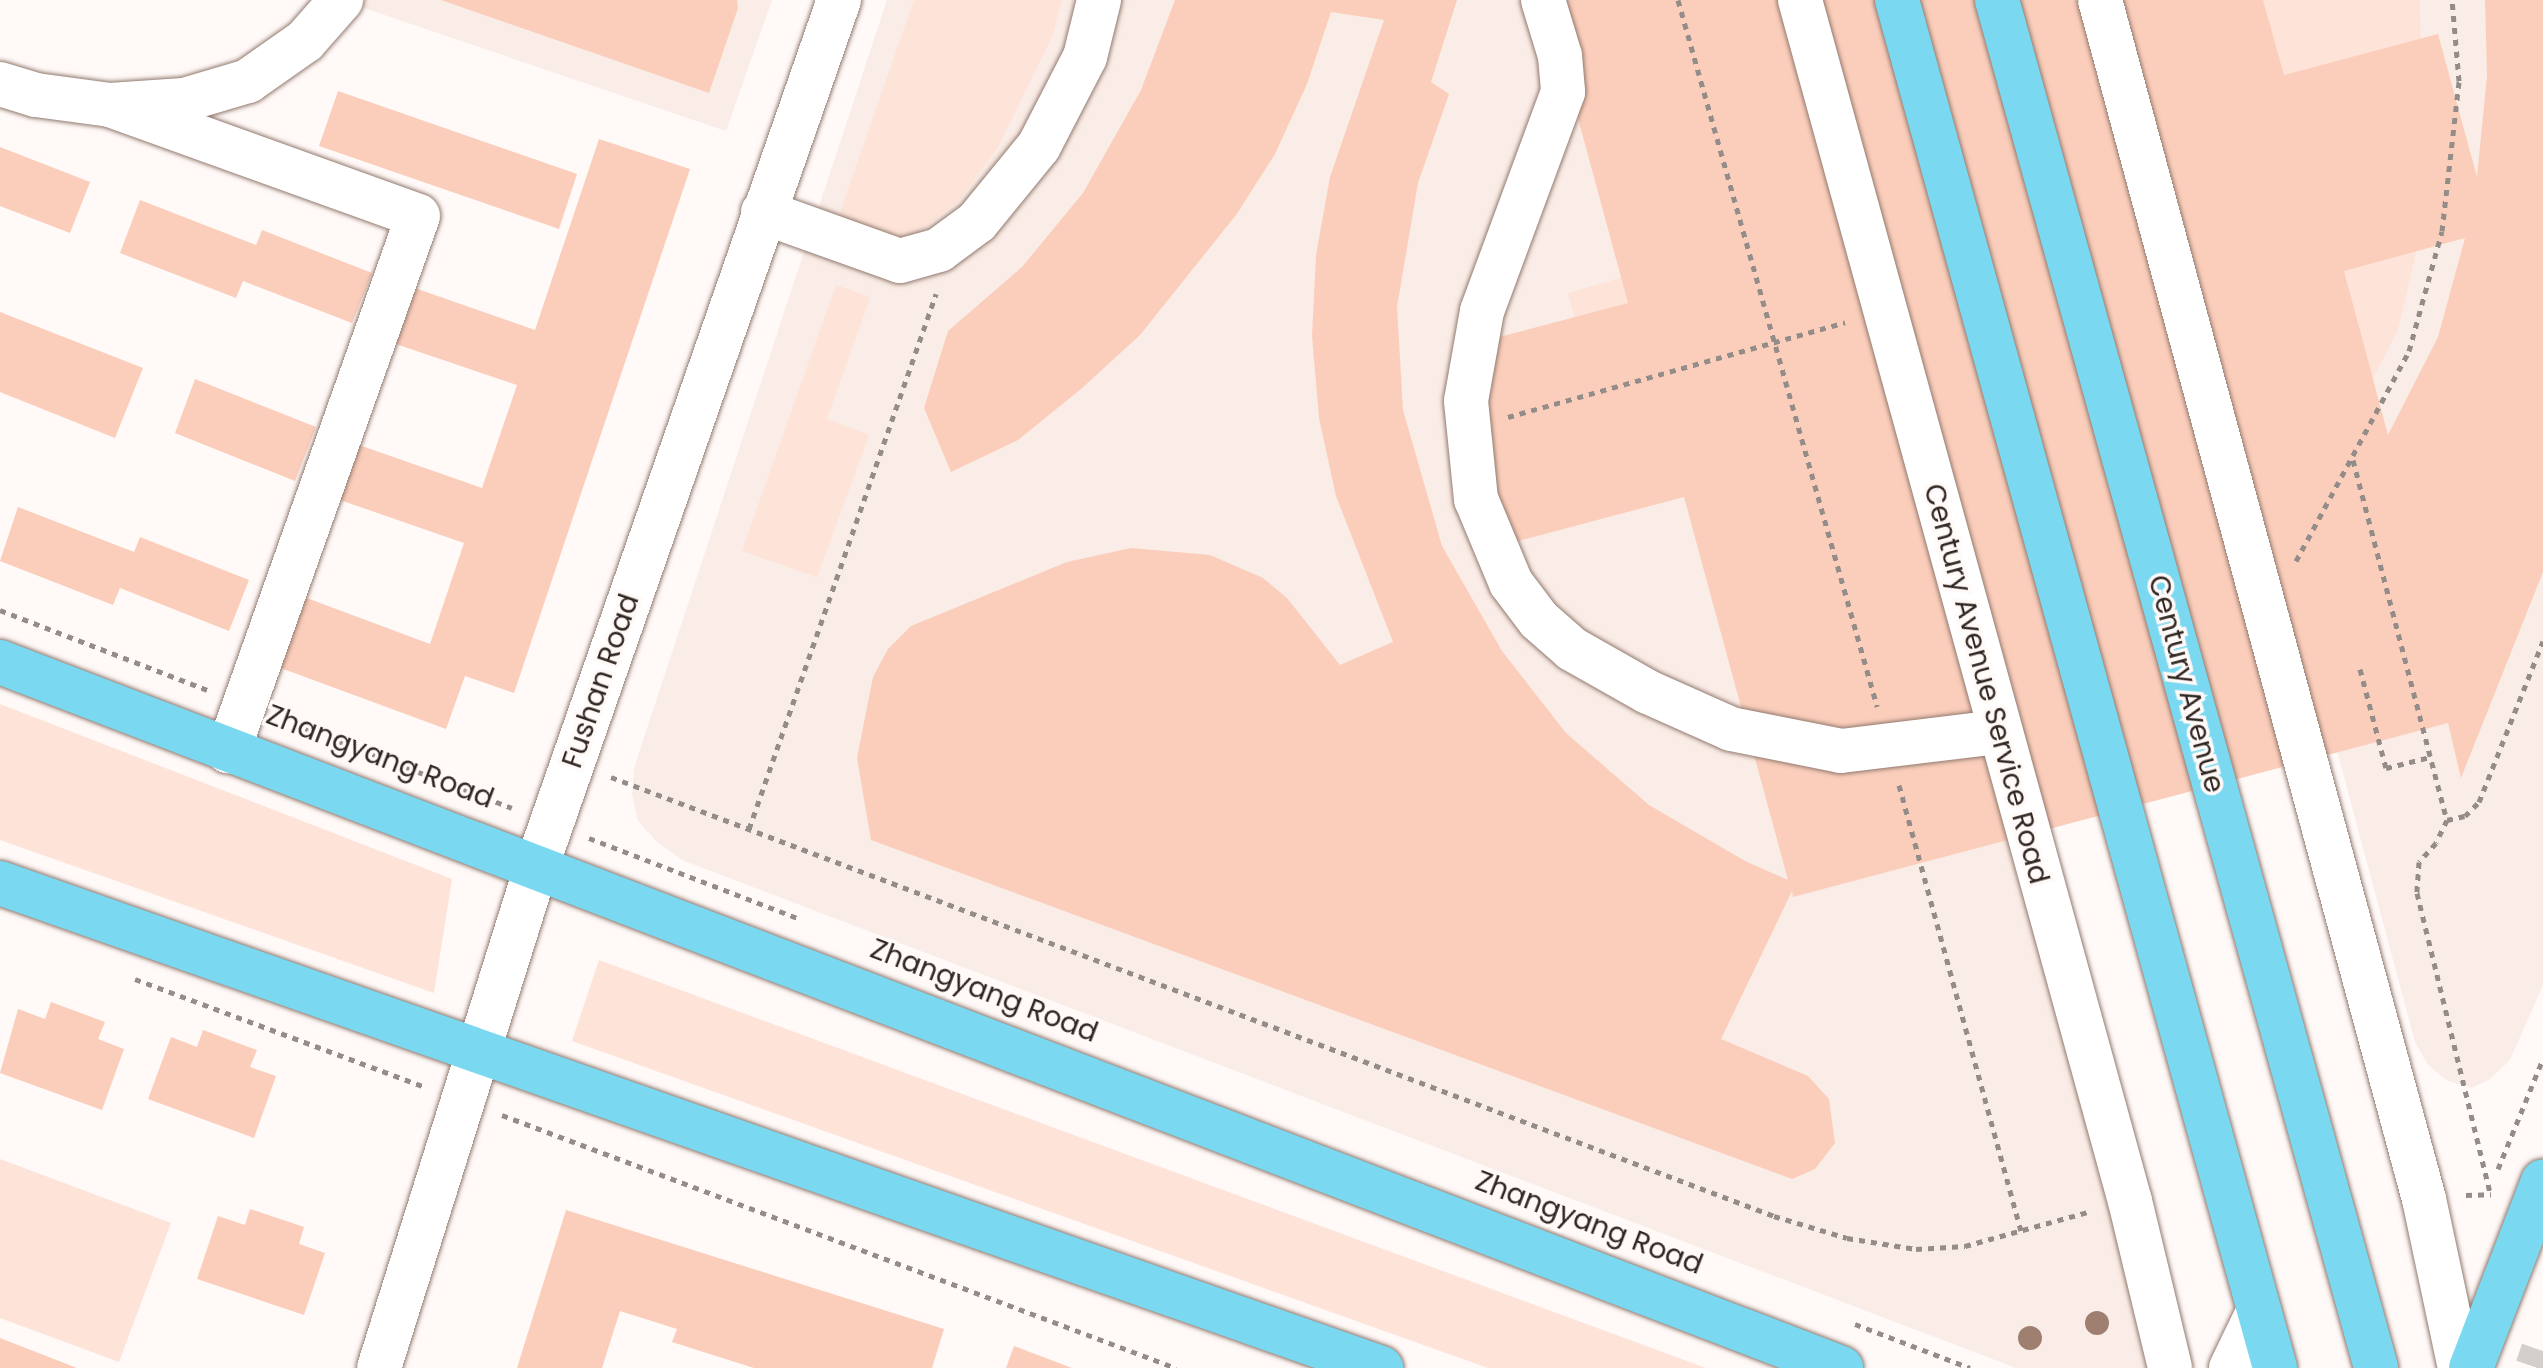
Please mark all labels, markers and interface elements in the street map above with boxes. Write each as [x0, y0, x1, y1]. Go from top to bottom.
street label: Century Avenue Service Road [1916, 480, 2056, 888]
street label: Century Avenue [2141, 572, 2231, 796]
street label: Fushan Road [556, 590, 646, 772]
street label: Zhangyang Road [262, 698, 498, 816]
street label: Zhangyang Road [866, 932, 1102, 1050]
street label: Zhangyang Road [1471, 1164, 1707, 1282]

